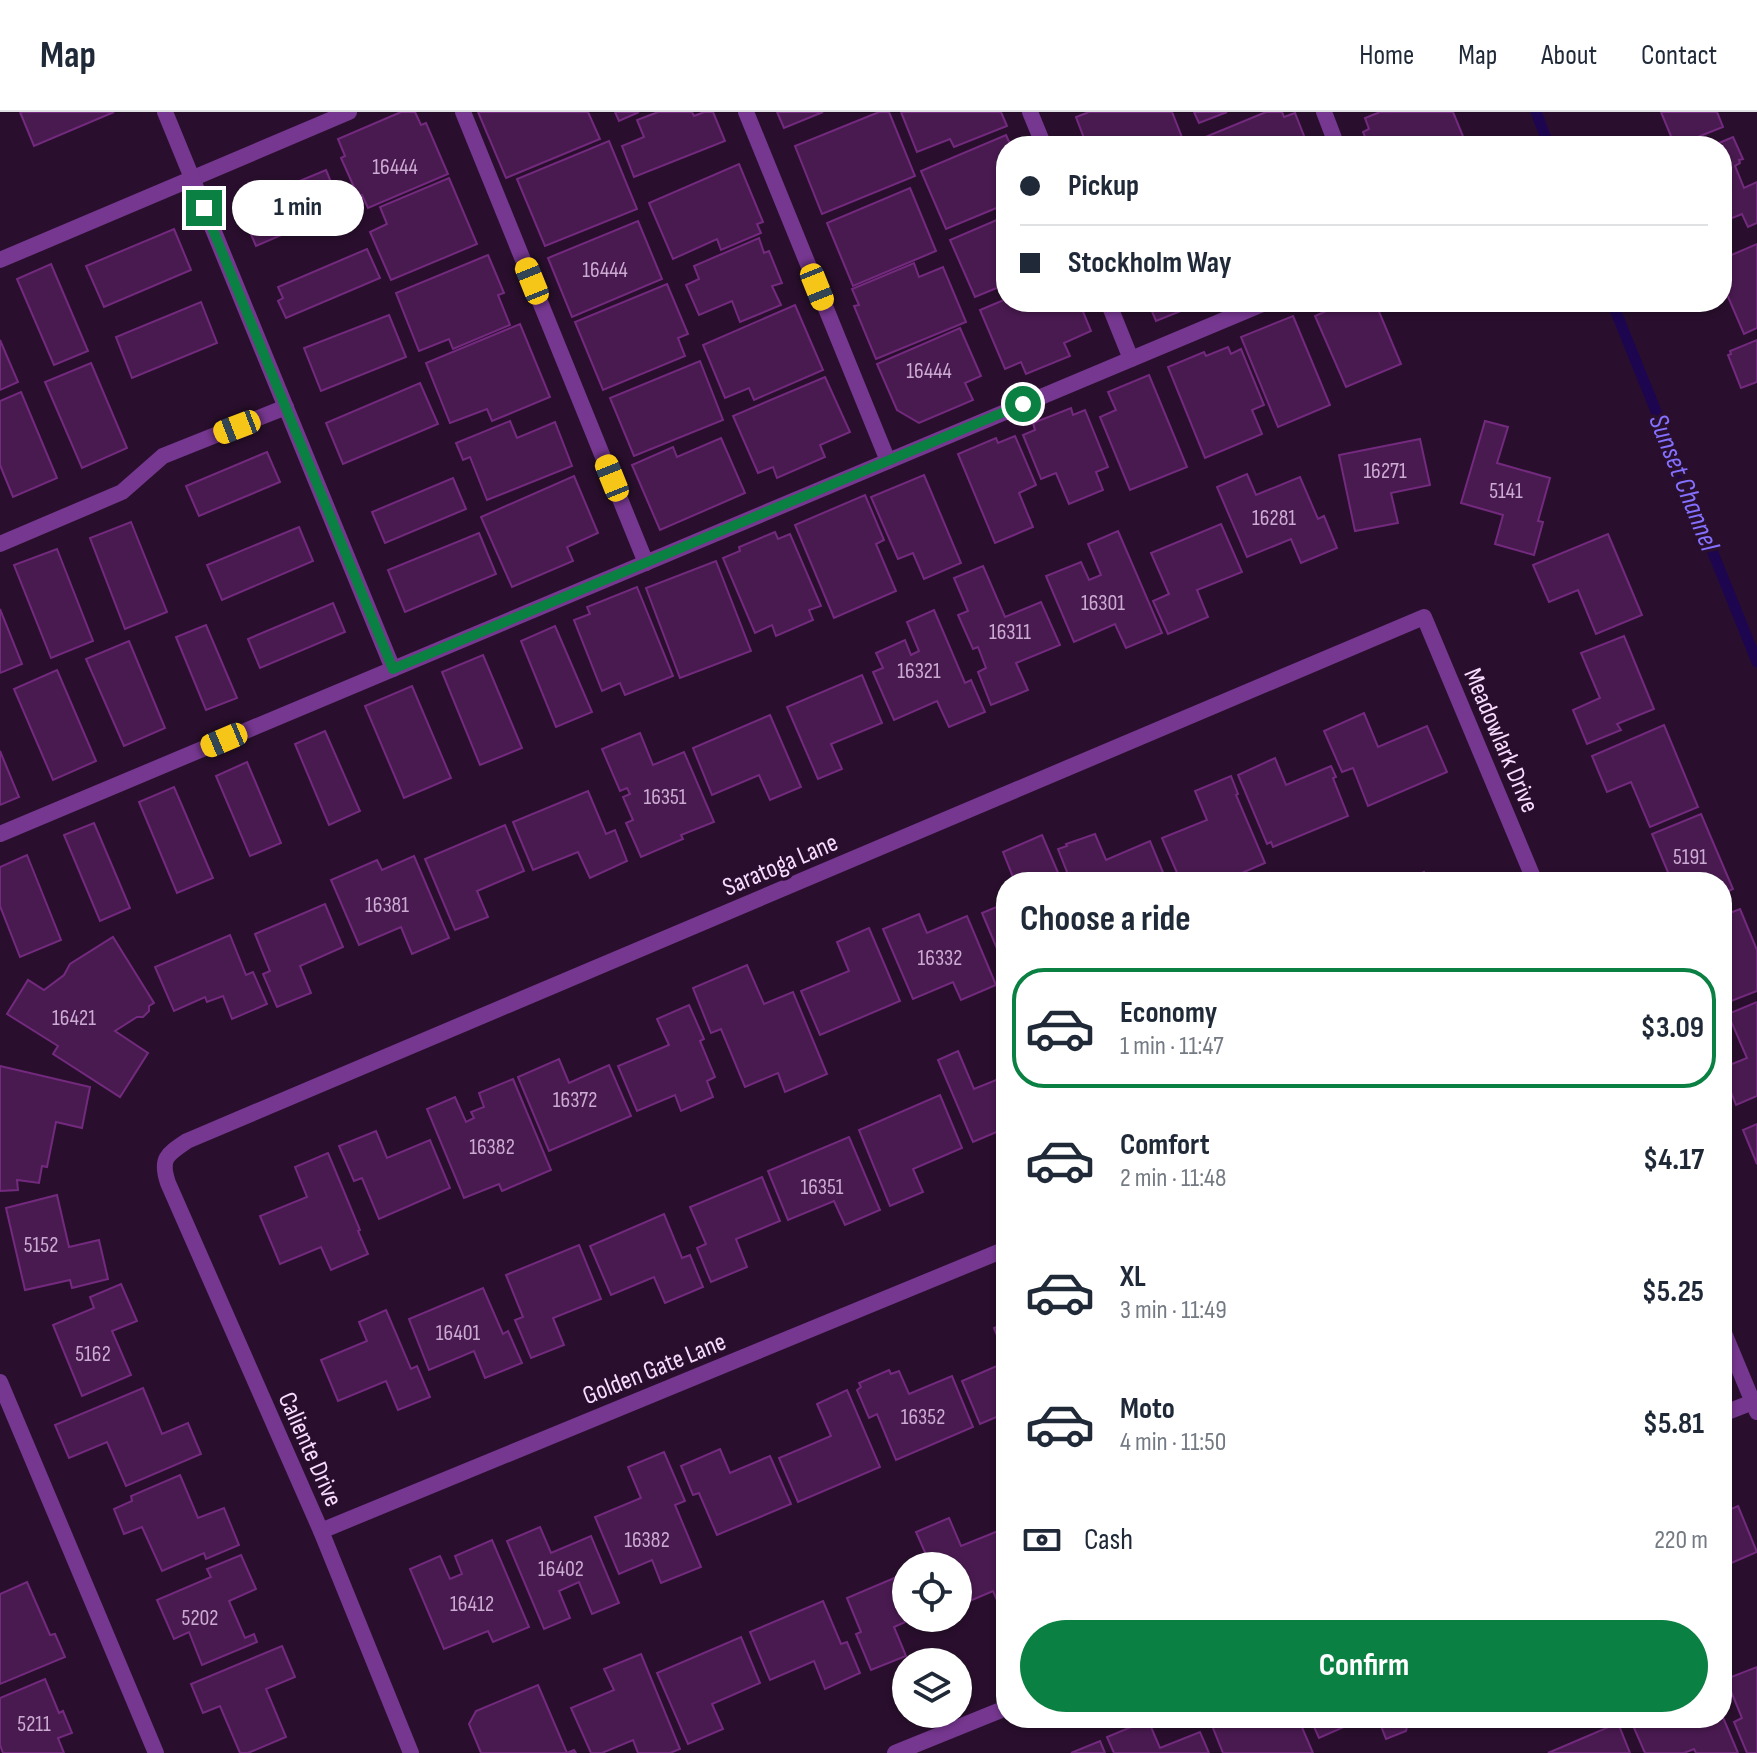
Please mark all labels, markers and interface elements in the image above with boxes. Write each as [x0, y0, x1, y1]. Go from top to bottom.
text: Map [40, 33, 96, 78]
text: Home [1359, 39, 1414, 72]
text: Map [1458, 39, 1497, 72]
text: About [1541, 39, 1597, 72]
text: Contact [1641, 39, 1717, 72]
house number: 16444 [372, 154, 418, 181]
text: Pickup [1068, 168, 1139, 204]
callout: 1 min [232, 180, 364, 236]
route end [186, 190, 222, 226]
text: 1 min [274, 192, 322, 223]
text: Stockholm Way [1068, 245, 1231, 281]
car [512, 254, 552, 308]
house number: 16444 [582, 257, 628, 284]
car [797, 260, 837, 314]
house number: 16444 [906, 358, 952, 385]
route start [1005, 386, 1041, 422]
car [210, 407, 264, 447]
water label: Sunset Channel [1641, 409, 1726, 556]
car [592, 451, 632, 505]
house number: 16271 [1363, 458, 1407, 485]
house number: 5141 [1489, 478, 1523, 505]
house number: 16281 [1252, 505, 1296, 532]
house number: 16301 [1081, 590, 1125, 617]
house number: 16311 [989, 619, 1031, 646]
house number: 16321 [897, 658, 941, 685]
street label: Meadowlark Drive [1456, 664, 1545, 817]
car [197, 720, 251, 760]
house number: 16351 [643, 784, 687, 811]
street label: Saratoga Lane [718, 827, 843, 903]
house number: 5191 [1673, 844, 1707, 871]
house number: 16381 [365, 892, 409, 919]
text: Choose a ride [1020, 898, 1191, 941]
house number: 16332 [918, 945, 962, 972]
icon: car [1024, 992, 1096, 1064]
text: Economy [1120, 995, 1217, 1031]
house number: 16421 [52, 1005, 96, 1032]
text: $3.09 [1641, 1010, 1704, 1046]
text: 1 min · 11:47 [1120, 1031, 1224, 1062]
house number: 16372 [553, 1087, 597, 1114]
icon: car [1024, 1124, 1096, 1196]
text: Comfort [1120, 1127, 1210, 1163]
house number: 16382 [469, 1134, 515, 1161]
text: $4.17 [1643, 1142, 1704, 1178]
text: 2 min · 11:48 [1120, 1163, 1226, 1194]
house number: 16351 [800, 1174, 844, 1201]
house number: 5152 [24, 1232, 58, 1259]
icon: car [1024, 1256, 1096, 1328]
text: XL [1120, 1259, 1146, 1295]
text: $5.25 [1642, 1274, 1704, 1310]
text: 3 min · 11:49 [1120, 1295, 1227, 1326]
house number: 16401 [436, 1320, 481, 1347]
street label: Golden Gate Lane [578, 1327, 731, 1412]
house number: 5162 [75, 1341, 111, 1368]
street label: Caliente Drive [271, 1388, 349, 1512]
icon: car [1024, 1388, 1096, 1460]
text: Moto [1120, 1391, 1175, 1427]
house number: 16352 [901, 1404, 945, 1431]
text: $5.81 [1643, 1406, 1704, 1442]
text: 4 min · 11:50 [1120, 1427, 1226, 1458]
icon: cash [1020, 1518, 1064, 1562]
text: Cash [1084, 1522, 1133, 1558]
text: 220 m [1654, 1525, 1708, 1556]
house number: 16382 [624, 1527, 670, 1554]
map controls [892, 1552, 972, 1728]
button: locate [892, 1552, 972, 1632]
house number: 16402 [538, 1556, 584, 1583]
house number: 16412 [450, 1591, 494, 1618]
house number: 5202 [182, 1605, 218, 1632]
button: Confirm [1020, 1620, 1708, 1712]
button: layers [892, 1648, 972, 1728]
house number: 5211 [17, 1711, 51, 1738]

